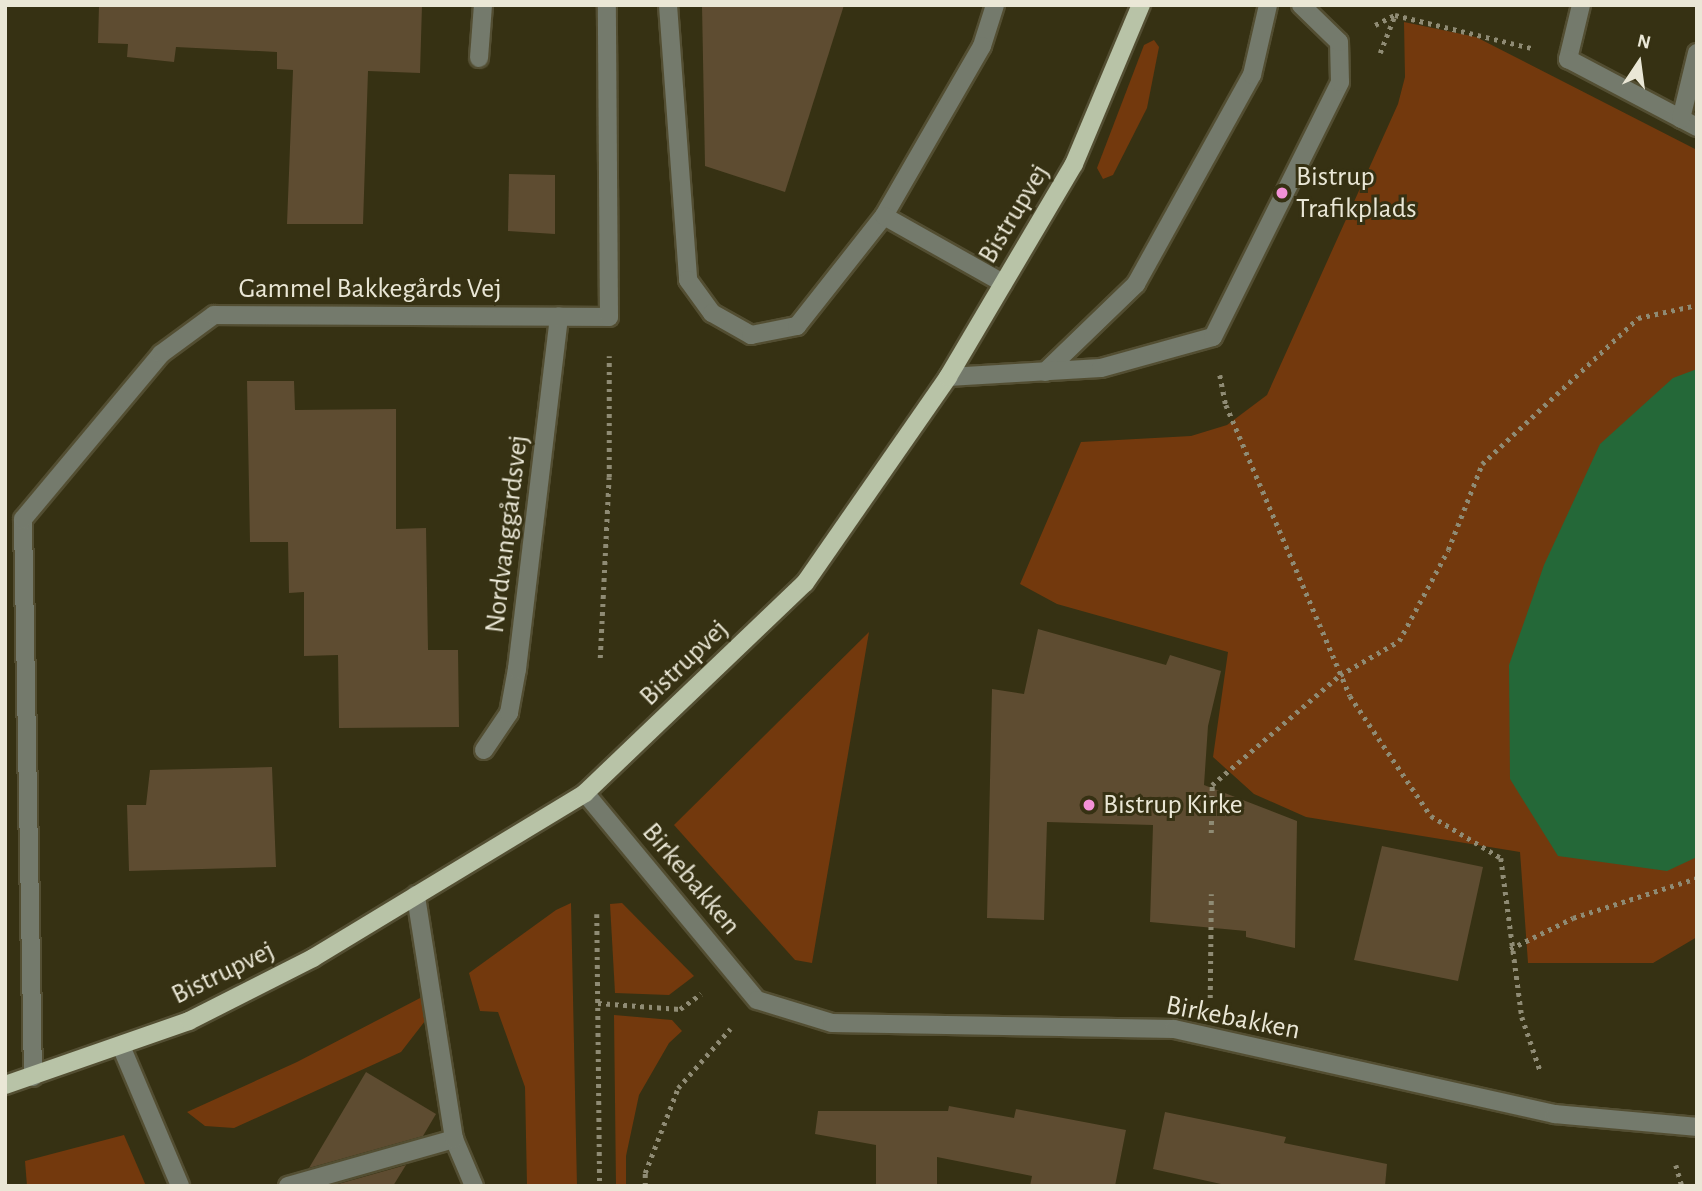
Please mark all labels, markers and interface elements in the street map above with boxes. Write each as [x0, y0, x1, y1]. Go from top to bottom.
north arrow [1604, 28, 1674, 98]
text: N [1635, 31, 1652, 53]
street label: Bistrupvej [971, 158, 1057, 270]
place label: Bistrup Trafikplads [1296, 160, 1417, 226]
marker: Bistrup Trafikplads [1274, 185, 1290, 201]
street label: Gammel Bakkegårds Vej [238, 272, 502, 306]
street label: Nordvanggårdsvej [478, 433, 536, 635]
street label: Bistrupvej [633, 613, 735, 713]
place label: Bistrup Kirke [1103, 788, 1243, 822]
marker: Bistrup Kirke [1081, 797, 1097, 813]
street label: Birkebakken [634, 816, 748, 942]
street label: Bistrupvej [166, 934, 280, 1012]
street label: Birkebakken [1163, 989, 1303, 1047]

